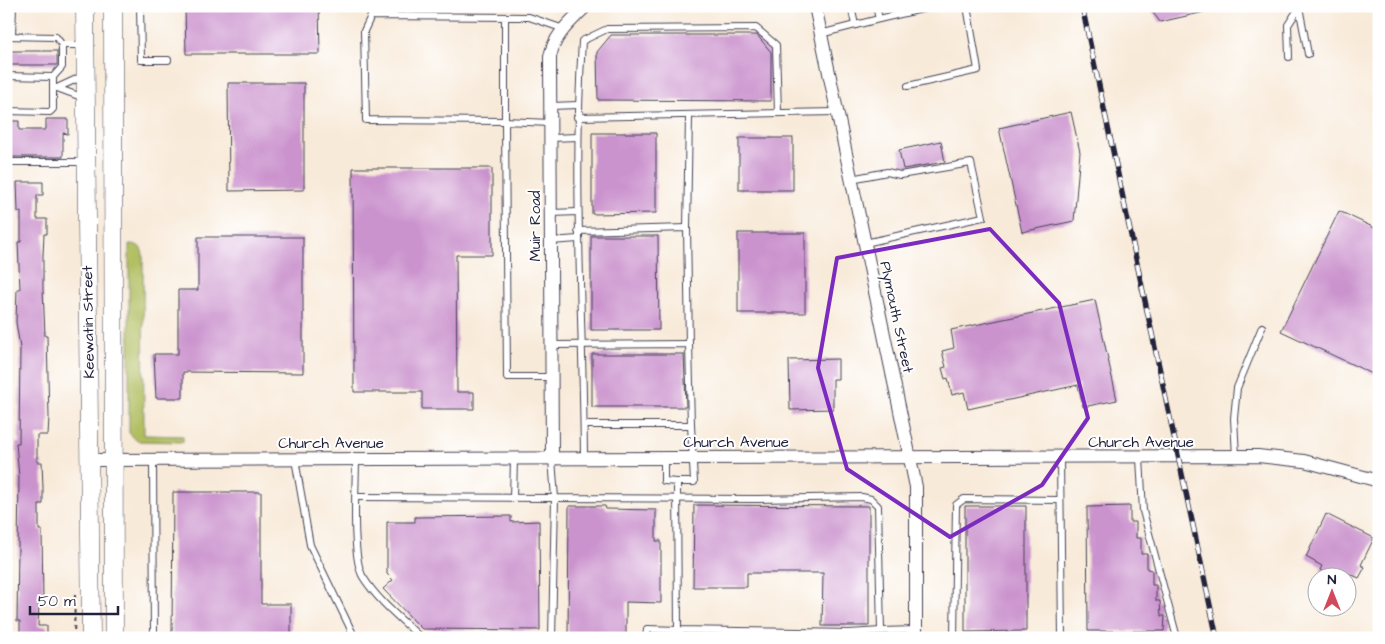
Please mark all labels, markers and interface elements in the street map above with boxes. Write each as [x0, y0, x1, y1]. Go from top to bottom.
street label: Muir Road [525, 190, 546, 262]
street label: Plymouth Street [873, 259, 919, 375]
street label: Keewatin Street [77, 265, 100, 379]
street label: Church Avenue [683, 432, 789, 453]
street label: Church Avenue [1088, 432, 1194, 453]
street label: Church Avenue [278, 433, 384, 454]
north arrow [1308, 566, 1358, 616]
text: N [1328, 570, 1337, 590]
scale bar [30, 584, 118, 616]
text: 50 m [38, 591, 76, 612]

